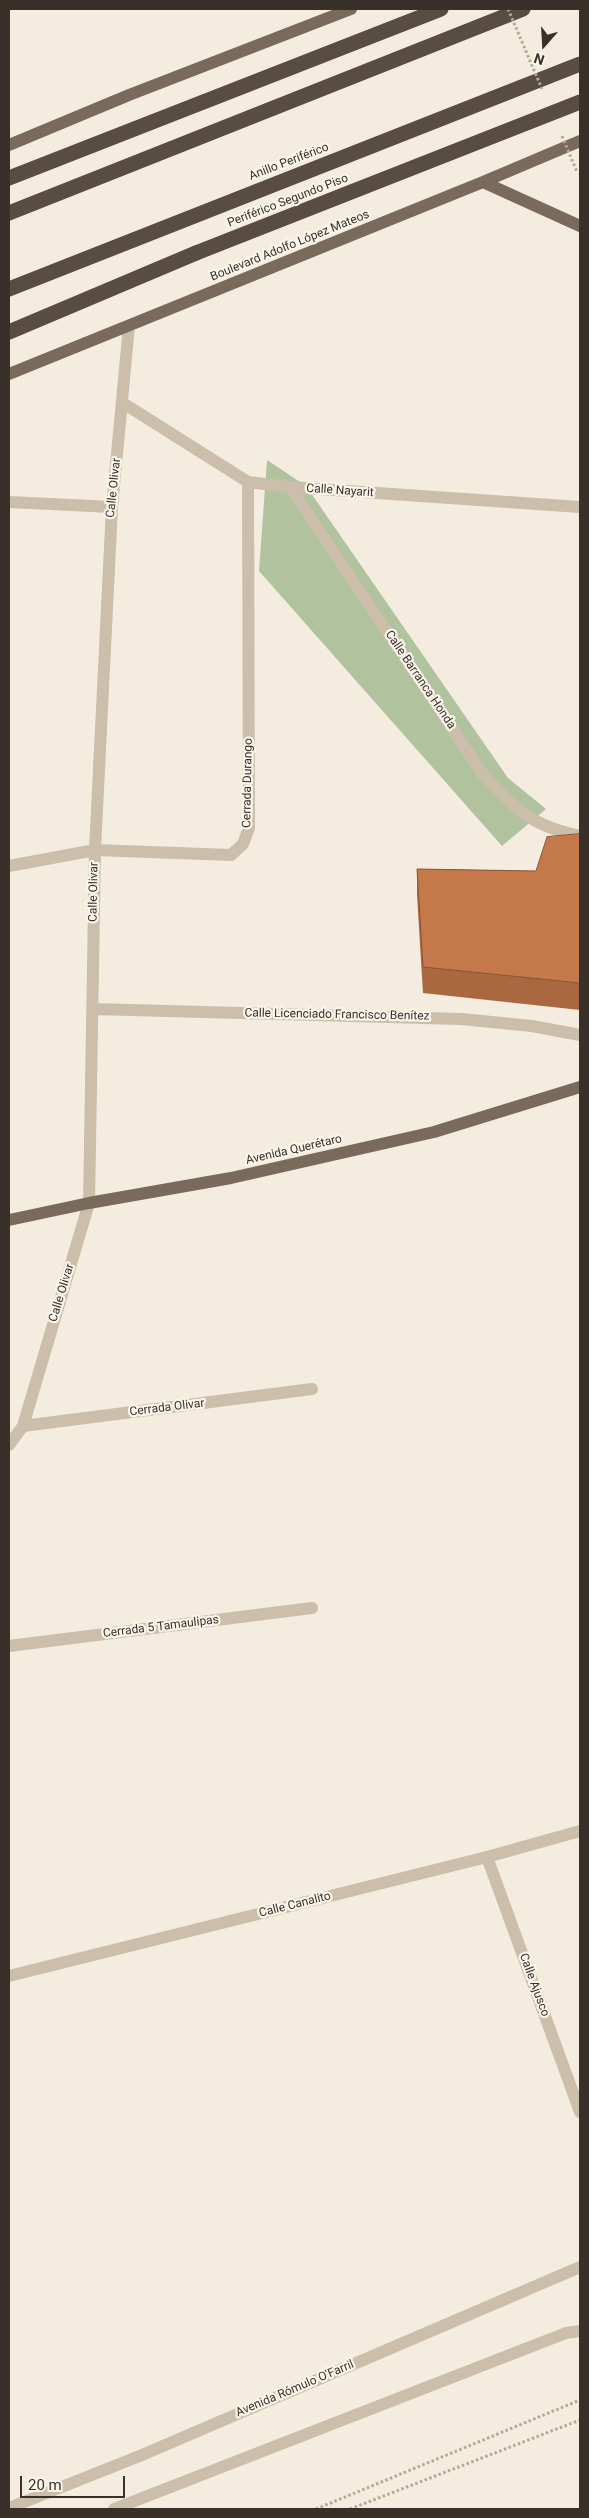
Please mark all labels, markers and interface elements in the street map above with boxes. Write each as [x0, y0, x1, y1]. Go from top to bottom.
north arrow [519, 20, 569, 70]
text: N [532, 50, 546, 68]
street label: Anillo Periférico [247, 140, 331, 184]
street label: Periférico Segundo Piso [226, 171, 350, 231]
street label: Boulevard Adolfo López Mateos [208, 207, 372, 285]
street label: Calle Olivar [104, 457, 124, 519]
street label: Calle Nayarit [306, 481, 374, 501]
street label: Calle Barranca Honda [382, 628, 458, 732]
street label: Cerrada Durango [240, 738, 256, 828]
street label: Calle Olivar [86, 862, 102, 922]
street label: Calle Licenciado Francisco Benítez [244, 1006, 430, 1024]
street label: Avenida Querétaro [245, 1132, 343, 1168]
street label: Calle Olivar [46, 1262, 78, 1324]
street label: Cerrada Olivar [129, 1396, 205, 1420]
street label: Cerrada 5 Tamaulipas [102, 1613, 220, 1641]
street label: Calle Canalito [258, 1889, 332, 1921]
street label: Calle Ajusco [516, 1951, 552, 2019]
street label: Avenida Rómulo O'Farril [234, 2358, 356, 2420]
scale bar [22, 2466, 128, 2498]
text: 20 m [28, 2476, 62, 2494]

